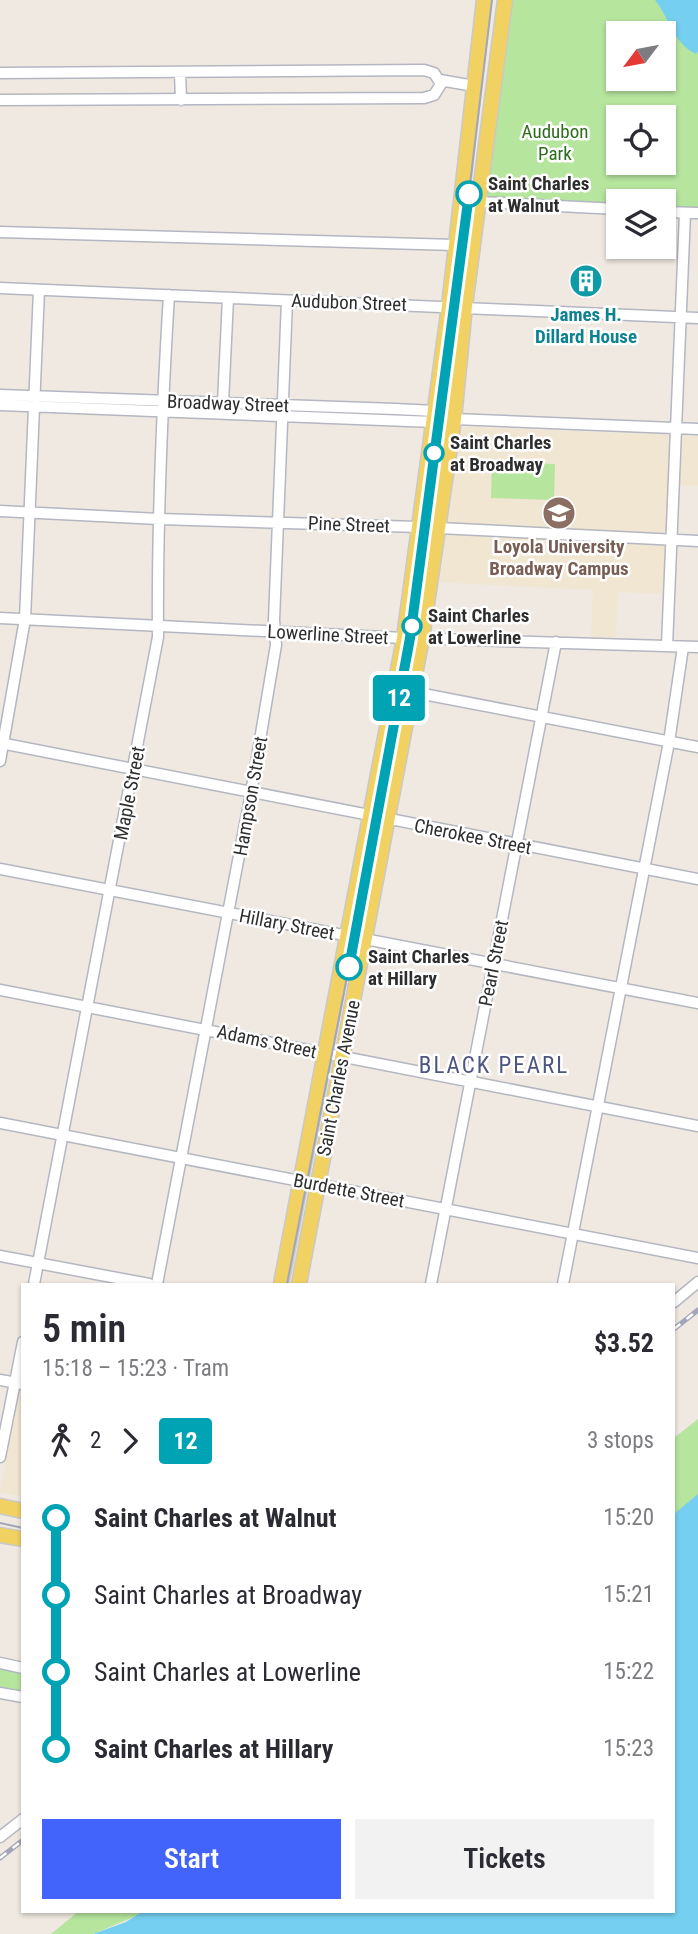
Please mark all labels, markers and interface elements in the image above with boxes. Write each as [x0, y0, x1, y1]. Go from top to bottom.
north arrow [606, 21, 676, 91]
map controls [606, 21, 676, 259]
button: locate [606, 105, 676, 175]
park label: Audubon Park [522, 120, 588, 165]
place label: Saint Charles at Walnut [488, 172, 589, 217]
marker: Saint Charles at Walnut [456, 181, 482, 207]
button: layers [606, 189, 676, 259]
building icon: James H. Dillard House [567, 262, 605, 300]
street label: Audubon Street [291, 289, 407, 316]
place label: James H. Dillard House [535, 303, 637, 348]
street label: Broadway Street [167, 390, 289, 417]
place label: Saint Charles at Broadway [450, 431, 551, 476]
marker: Saint Charles at Broadway [424, 443, 444, 463]
school or university icon: Loyola University Broadway Campus [540, 494, 578, 532]
street label: Pine Street [308, 512, 390, 537]
place label: Loyola University Broadway Campus [489, 535, 629, 580]
place label: Saint Charles at Lowerline [428, 604, 529, 649]
marker: Saint Charles at Lowerline [402, 616, 422, 636]
street label: Lowerline Street [267, 620, 389, 649]
line badge: 12 [368, 675, 430, 721]
text: 12 [387, 684, 411, 712]
street label: Hampson Street [229, 735, 272, 858]
street label: Maple Street [109, 744, 150, 842]
street label: Cherokee Street [412, 814, 534, 859]
street label: Hillary Street [237, 904, 337, 945]
street label: Pearl Street [474, 918, 513, 1008]
place label: Saint Charles at Hillary [368, 945, 469, 990]
marker: Saint Charles at Hillary [336, 954, 362, 980]
street label: Saint Charles Avenue [312, 998, 365, 1158]
street label: Adams Street [215, 1020, 319, 1063]
district label: BLACK PEARL [419, 1052, 569, 1079]
street label: Burdette Street [291, 1168, 406, 1213]
text: 5 min [42, 1307, 126, 1351]
text: $3.52 [594, 1328, 654, 1358]
text: 15:18 – 15:23 · Tram [42, 1355, 229, 1382]
icon: walk [42, 1422, 80, 1460]
icon: forward [111, 1422, 149, 1460]
text: 2 [90, 1427, 101, 1454]
text: 12 [173, 1427, 198, 1455]
text: 3 stops [587, 1427, 654, 1454]
text: Saint Charles at Walnut [94, 1503, 337, 1533]
text: 15:20 [603, 1504, 654, 1531]
text: Saint Charles at Broadway [94, 1580, 362, 1610]
text: 15:21 [603, 1581, 654, 1608]
text: Saint Charles at Lowerline [94, 1657, 361, 1687]
text: 15:22 [603, 1658, 654, 1685]
text: Saint Charles at Hillary [94, 1734, 333, 1764]
text: 15:23 [603, 1735, 654, 1762]
button: Start [42, 1819, 341, 1899]
button: Tickets [355, 1819, 654, 1899]

